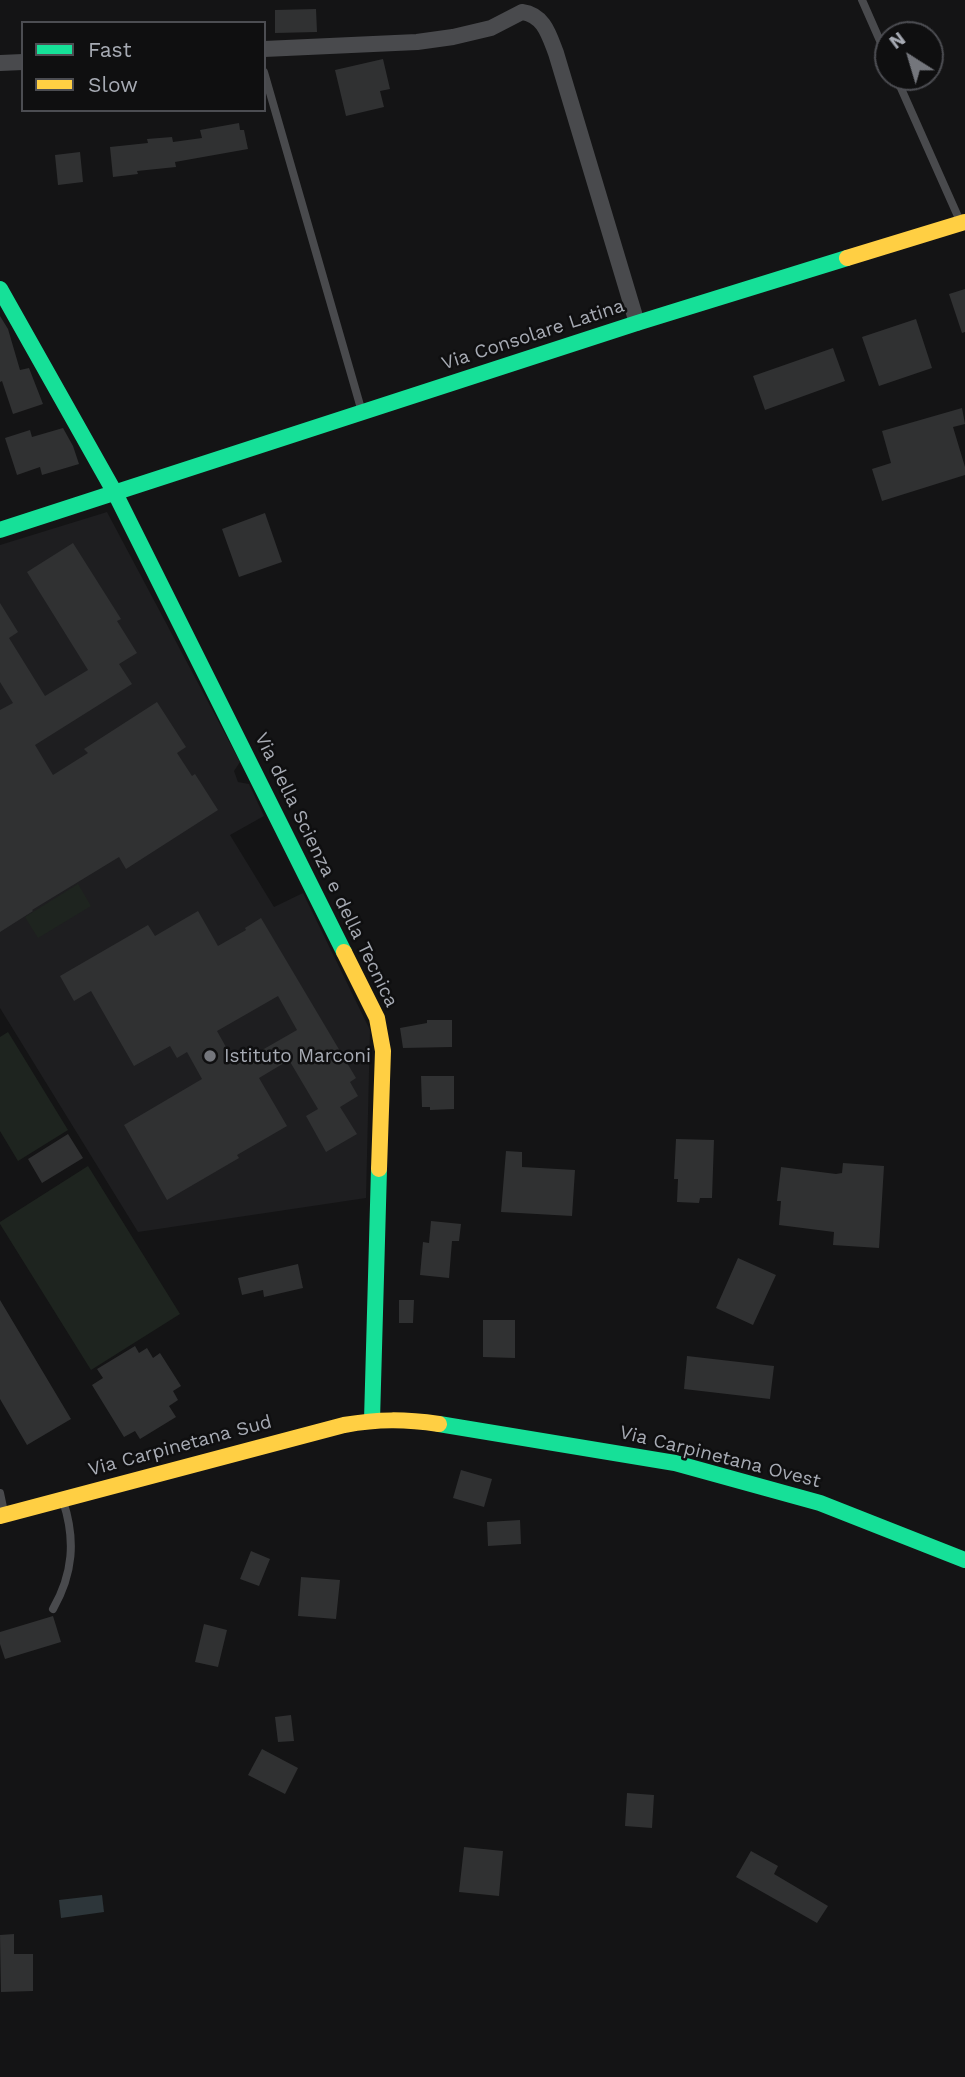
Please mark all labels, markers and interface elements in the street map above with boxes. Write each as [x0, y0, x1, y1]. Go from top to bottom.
legend [21, 21, 266, 112]
north arrow [874, 21, 944, 91]
text: N [885, 27, 910, 54]
text: Fast [88, 37, 132, 62]
text: Slow [88, 72, 138, 97]
street label: Via Consolare Latina [439, 295, 627, 375]
street label: Via della Scienza e della Tecnica [249, 729, 403, 1011]
place label: Istituto Marconi [224, 1045, 371, 1067]
marker: Istituto Marconi [202, 1048, 218, 1064]
street label: Via Carpinetana Sud [86, 1411, 274, 1481]
street label: Via Carpinetana Ovest [617, 1421, 823, 1493]

